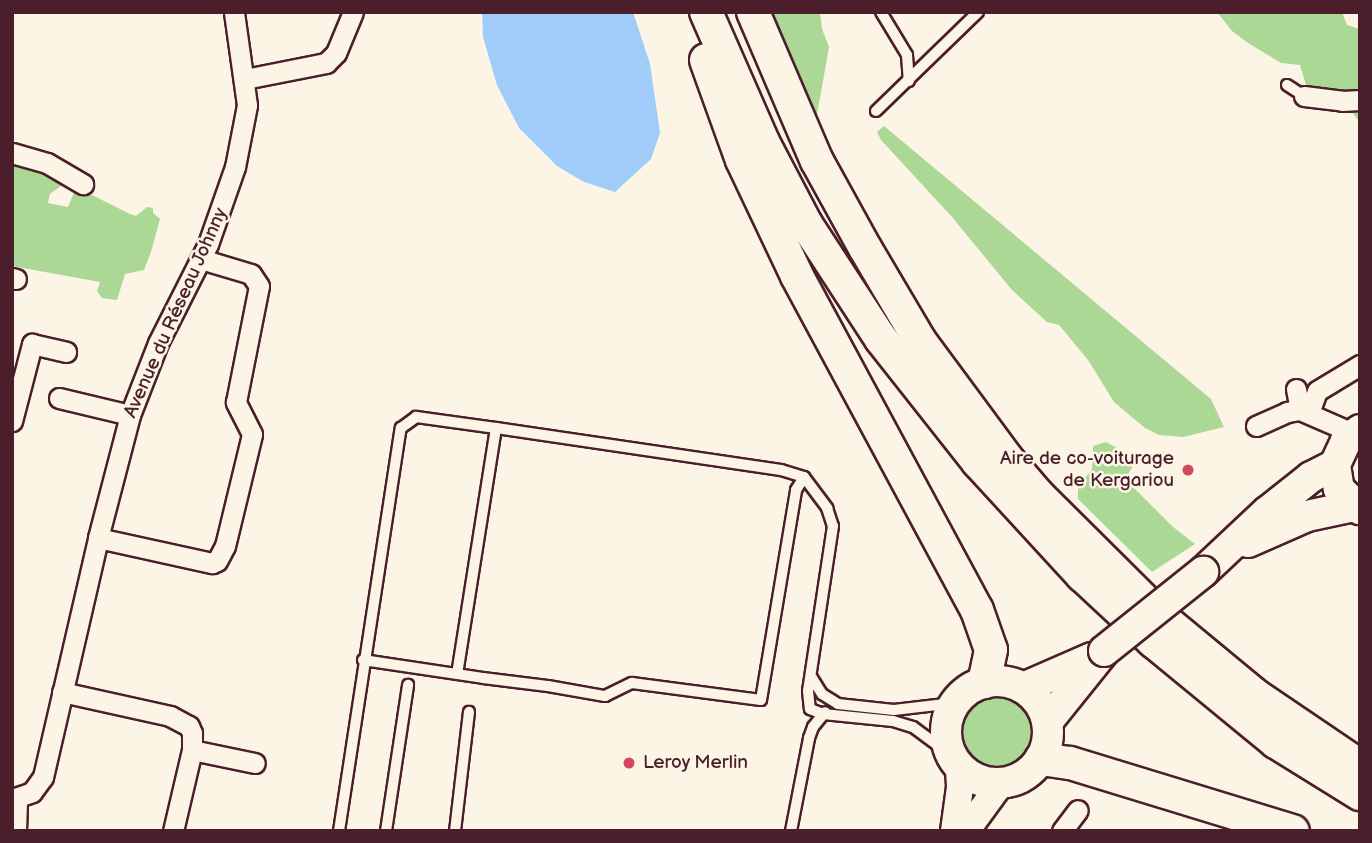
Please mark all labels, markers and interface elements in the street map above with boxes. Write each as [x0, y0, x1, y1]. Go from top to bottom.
street label: Avenue du Réseau Johnny [119, 204, 233, 422]
place label: Aire de co-voiturage de Kergariou [1000, 448, 1174, 492]
marker: Aire de co-voiturage de Kergariou [1180, 462, 1196, 478]
place label: Leroy Merlin [643, 752, 749, 774]
marker: Leroy Merlin [621, 755, 637, 771]

